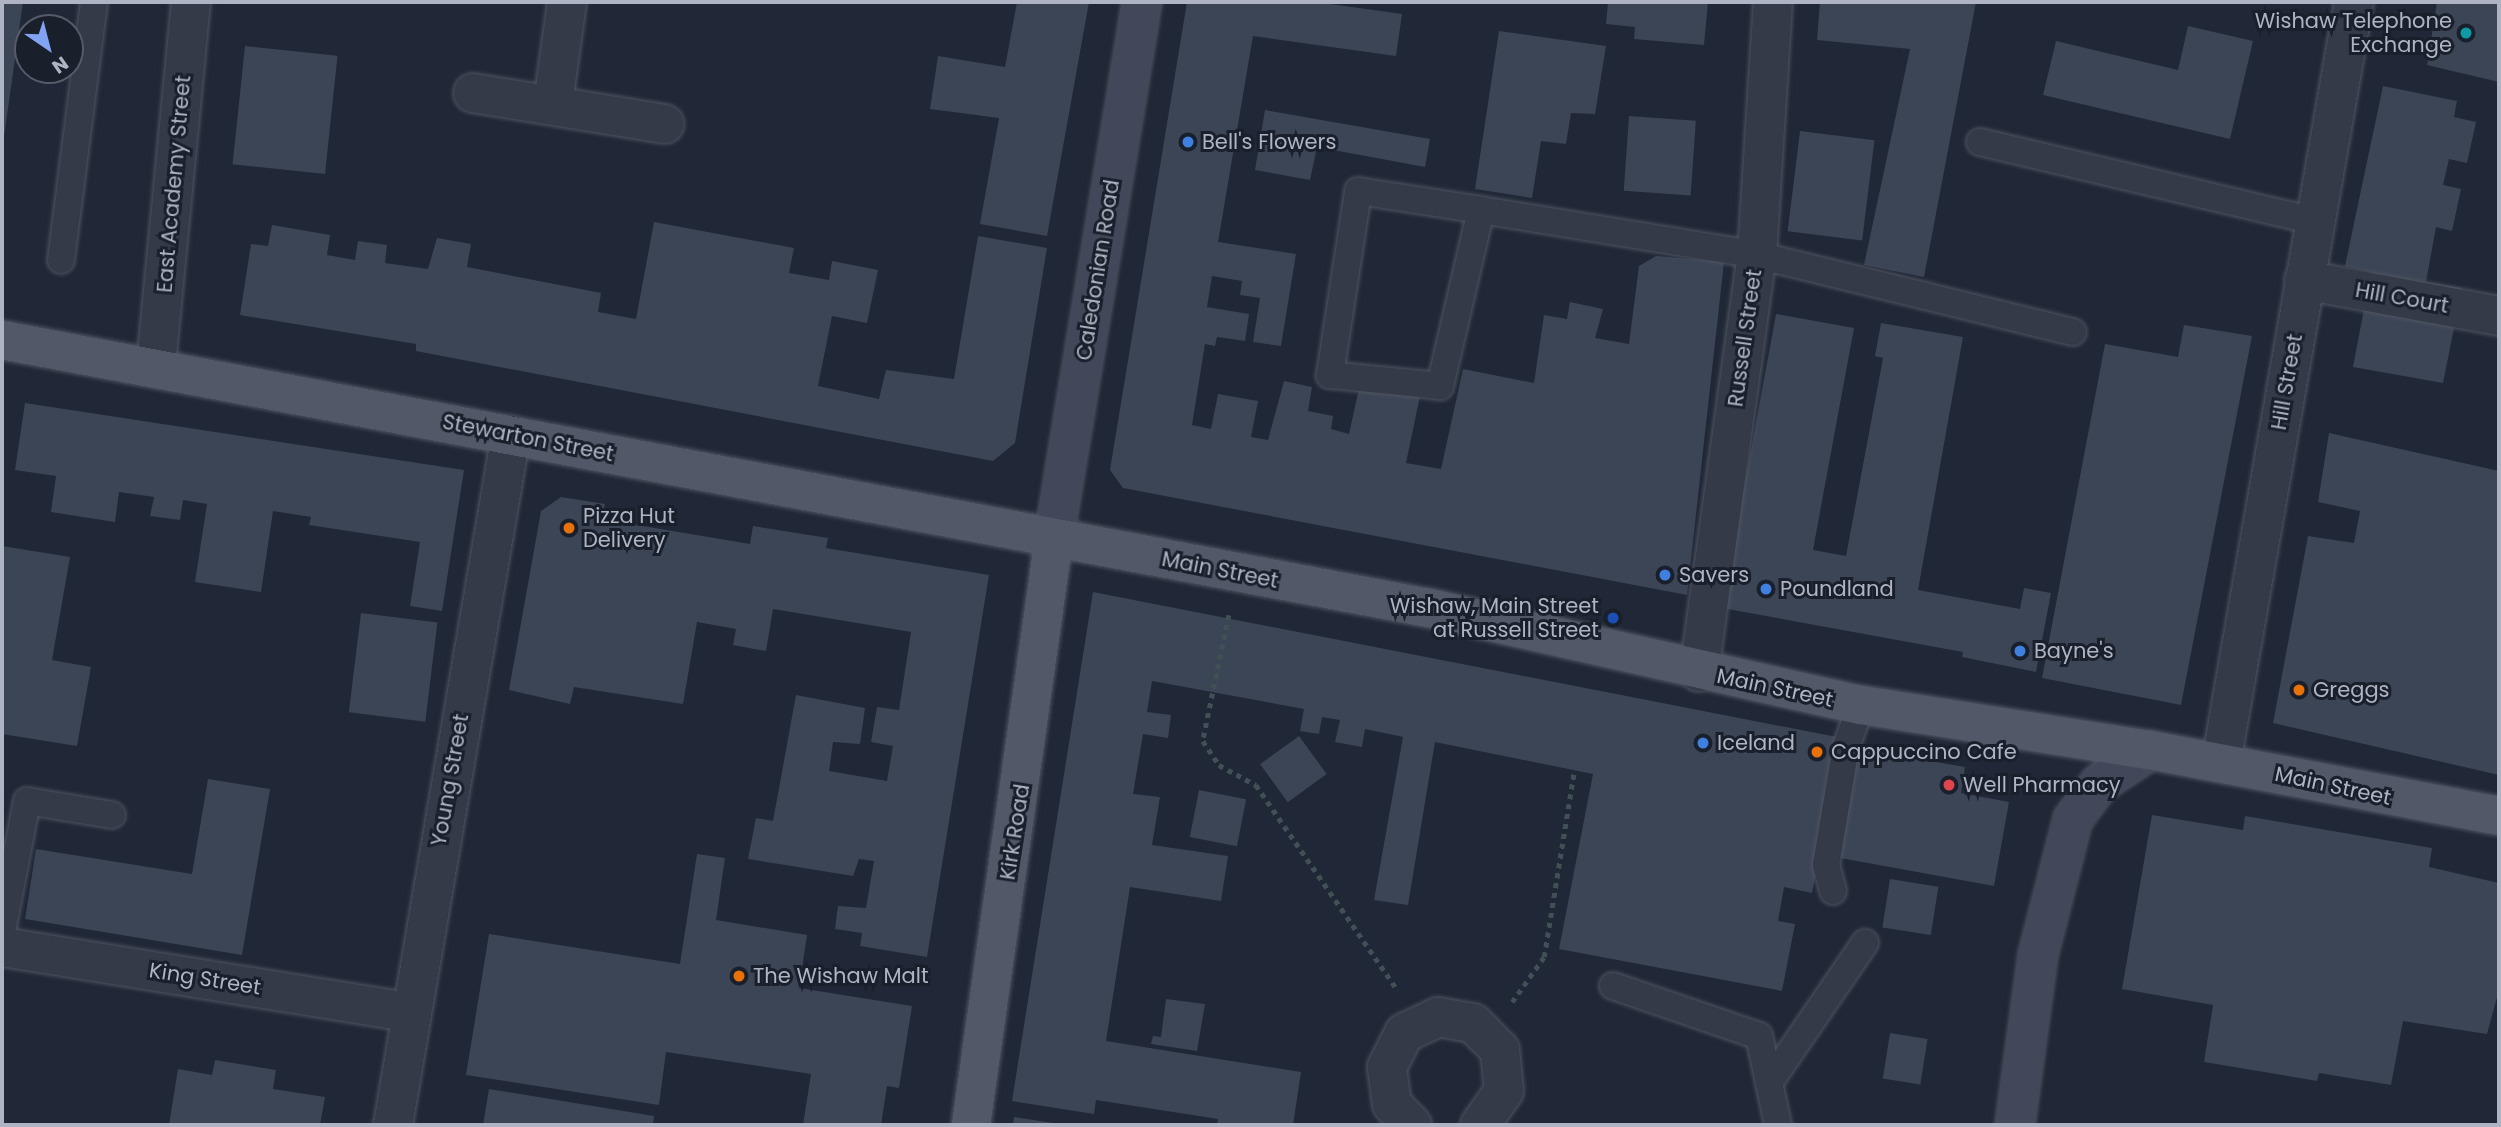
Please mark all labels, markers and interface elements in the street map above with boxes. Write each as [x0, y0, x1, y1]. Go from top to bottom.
place label: Wishaw Telephone Exchange [2255, 8, 2452, 58]
north arrow [14, 14, 84, 84]
marker: Wishaw Telephone Exchange [2458, 25, 2474, 41]
text: N [47, 50, 74, 80]
street label: East Academy Street [152, 74, 196, 294]
place label: Bell's Flowers [1202, 129, 1336, 155]
marker: Bell's Flowers [1180, 134, 1196, 150]
street label: Caledonian Road [1071, 178, 1125, 362]
street label: Russell Street [1723, 268, 1767, 408]
street label: Hill Court [2353, 277, 2451, 319]
street label: Hill Street [2266, 332, 2308, 432]
street label: Stewarton Street [440, 409, 616, 467]
place label: Pizza Hut Delivery [583, 503, 675, 553]
marker: Pizza Hut Delivery [561, 520, 577, 536]
street label: Main Street [1160, 546, 1280, 594]
place label: Savers [1679, 562, 1749, 588]
marker: Savers [1657, 567, 1673, 583]
place label: Poundland [1780, 576, 1894, 602]
marker: Poundland [1758, 581, 1774, 597]
place label: Wishaw, Main Street at Russell Street [1390, 593, 1599, 643]
marker: Wishaw, Main Street at Russell Street [1605, 610, 1621, 626]
place label: Bayne's [2034, 638, 2114, 664]
marker: Bayne's [2012, 643, 2028, 659]
street label: Main Street [1715, 663, 1835, 713]
place label: Greggs [2313, 677, 2390, 703]
marker: Greggs [2291, 682, 2307, 698]
street label: Young Street [426, 712, 474, 848]
place label: Iceland [1717, 730, 1795, 756]
marker: Iceland [1695, 735, 1711, 751]
place label: Cappuccino Cafe [1831, 739, 2017, 765]
marker: Cappuccino Cafe [1809, 744, 1825, 760]
street label: Main Street [2273, 761, 2393, 811]
place label: Well Pharmacy [1963, 772, 2120, 798]
marker: Well Pharmacy [1941, 777, 1957, 793]
street label: Kirk Road [995, 782, 1035, 882]
street label: King Street [147, 958, 263, 1000]
place label: The Wishaw Malt [753, 963, 929, 989]
marker: The Wishaw Malt [731, 968, 747, 984]

